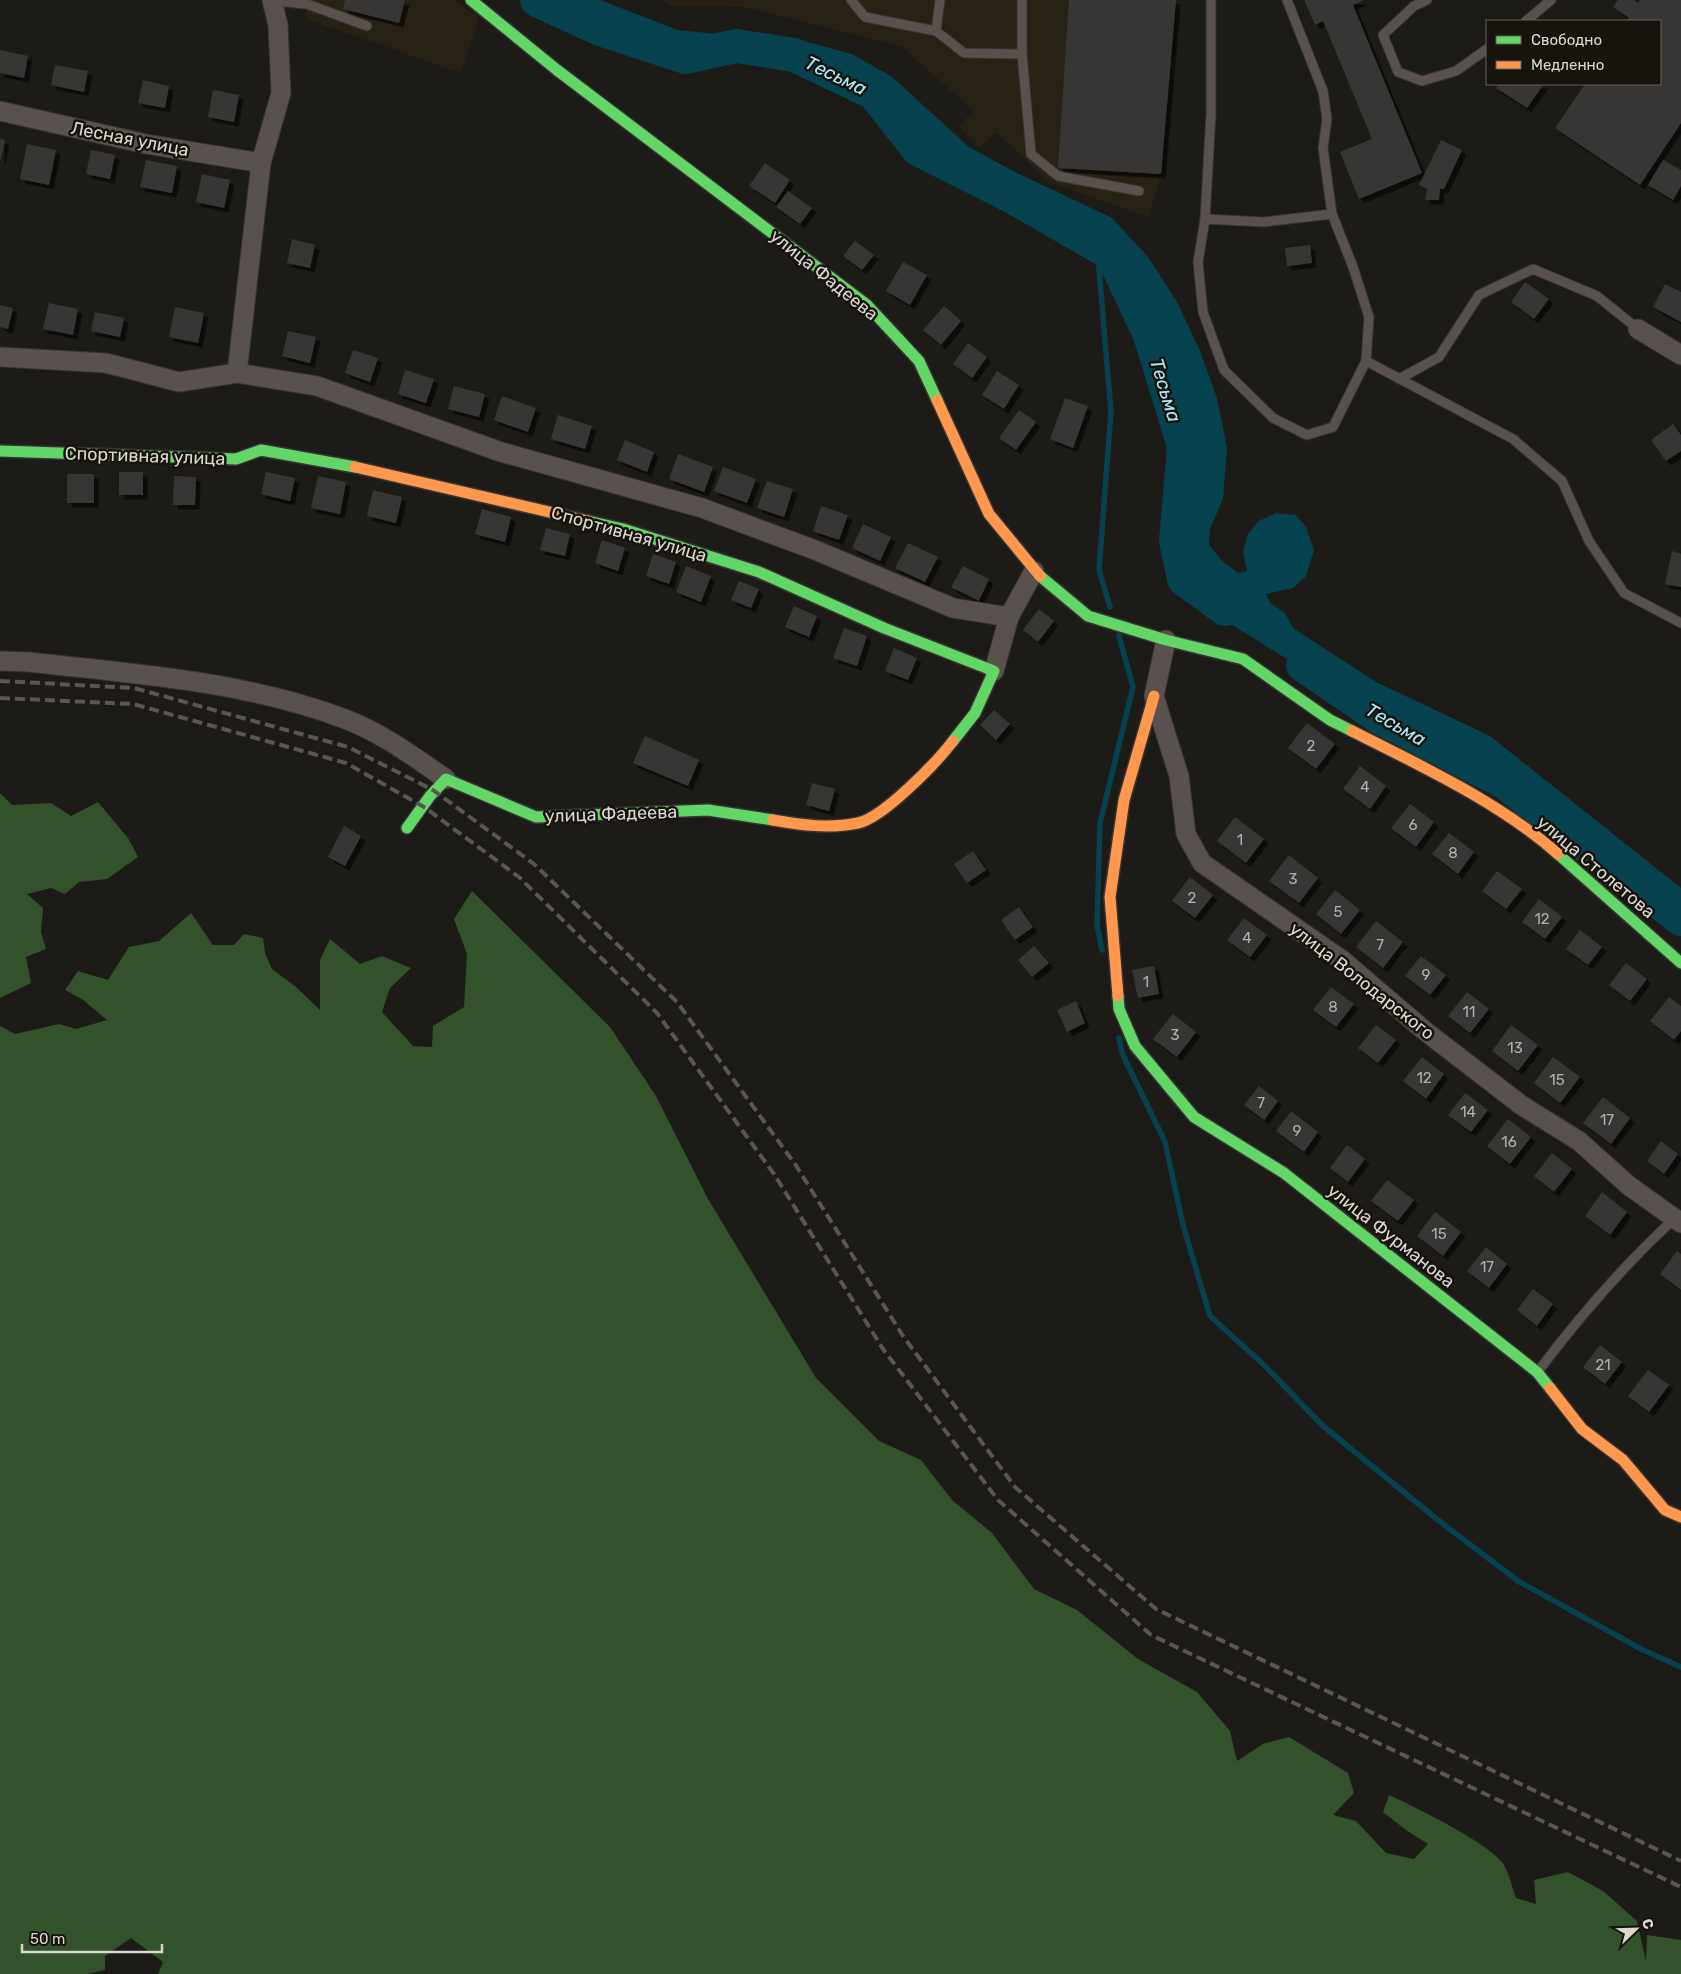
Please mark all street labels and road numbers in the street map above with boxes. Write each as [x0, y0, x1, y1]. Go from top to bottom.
street label: Лесная улица [69, 117, 191, 161]
street label: улица Фадеева [766, 225, 882, 325]
street label: Спортивная улица [64, 442, 226, 470]
street label: Спортивная улица [549, 501, 709, 567]
street label: улица Фадеева [544, 801, 678, 827]
street label: улица Столетова [1532, 811, 1660, 923]
street label: улица Володарского [1285, 918, 1439, 1044]
street label: улица Фурманова [1323, 1179, 1459, 1293]

